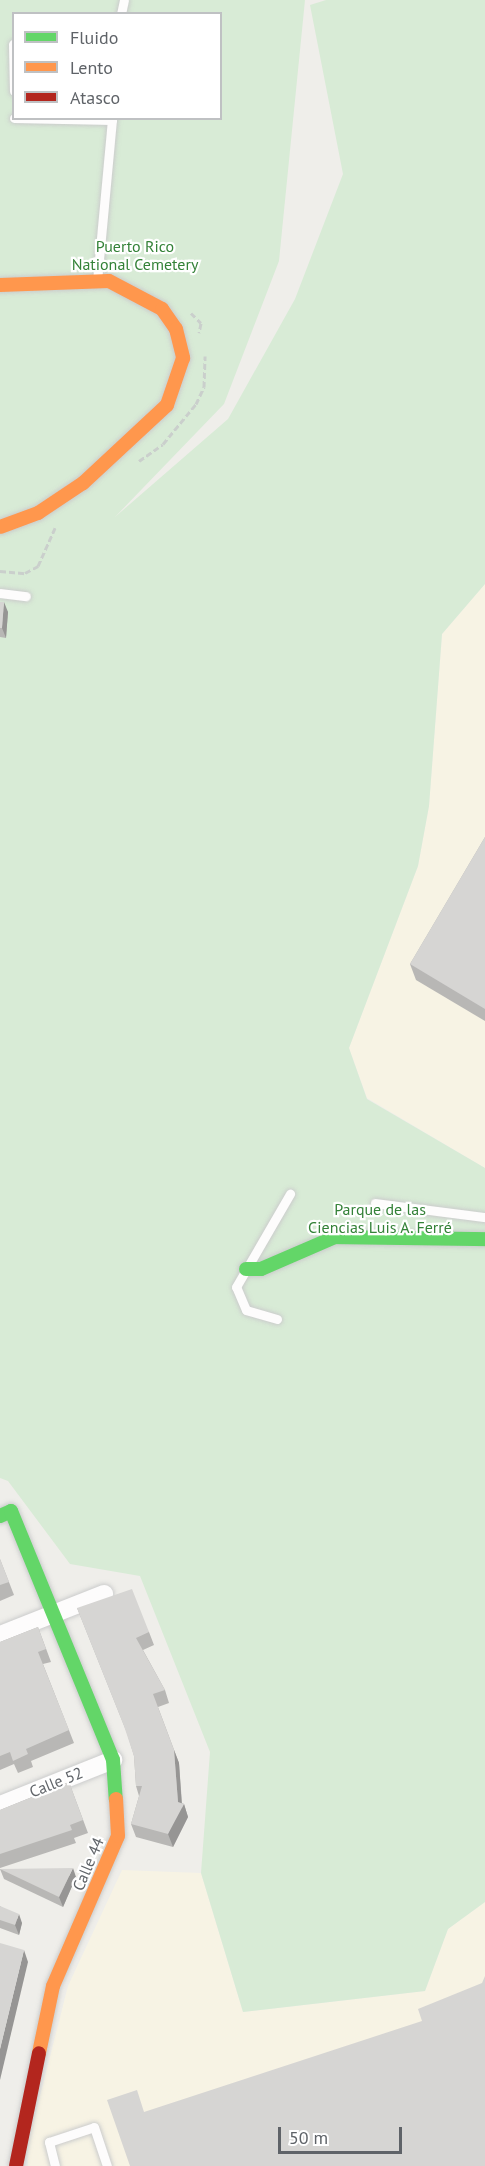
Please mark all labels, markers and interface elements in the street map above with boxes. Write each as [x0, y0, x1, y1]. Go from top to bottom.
legend [12, 12, 222, 120]
text: Fluido [70, 26, 118, 49]
text: Lento [70, 56, 113, 79]
text: Atasco [70, 86, 120, 109]
park label: Puerto Rico National Cemetery [72, 236, 198, 274]
park label: Parque de las Ciencias Luis A. Ferré [307, 1199, 453, 1237]
street label: Calle 52 [26, 1763, 86, 1801]
street label: Calle 44 [68, 1834, 108, 1894]
scale bar [281, 2115, 406, 2153]
text: 50 m [289, 2126, 328, 2149]

